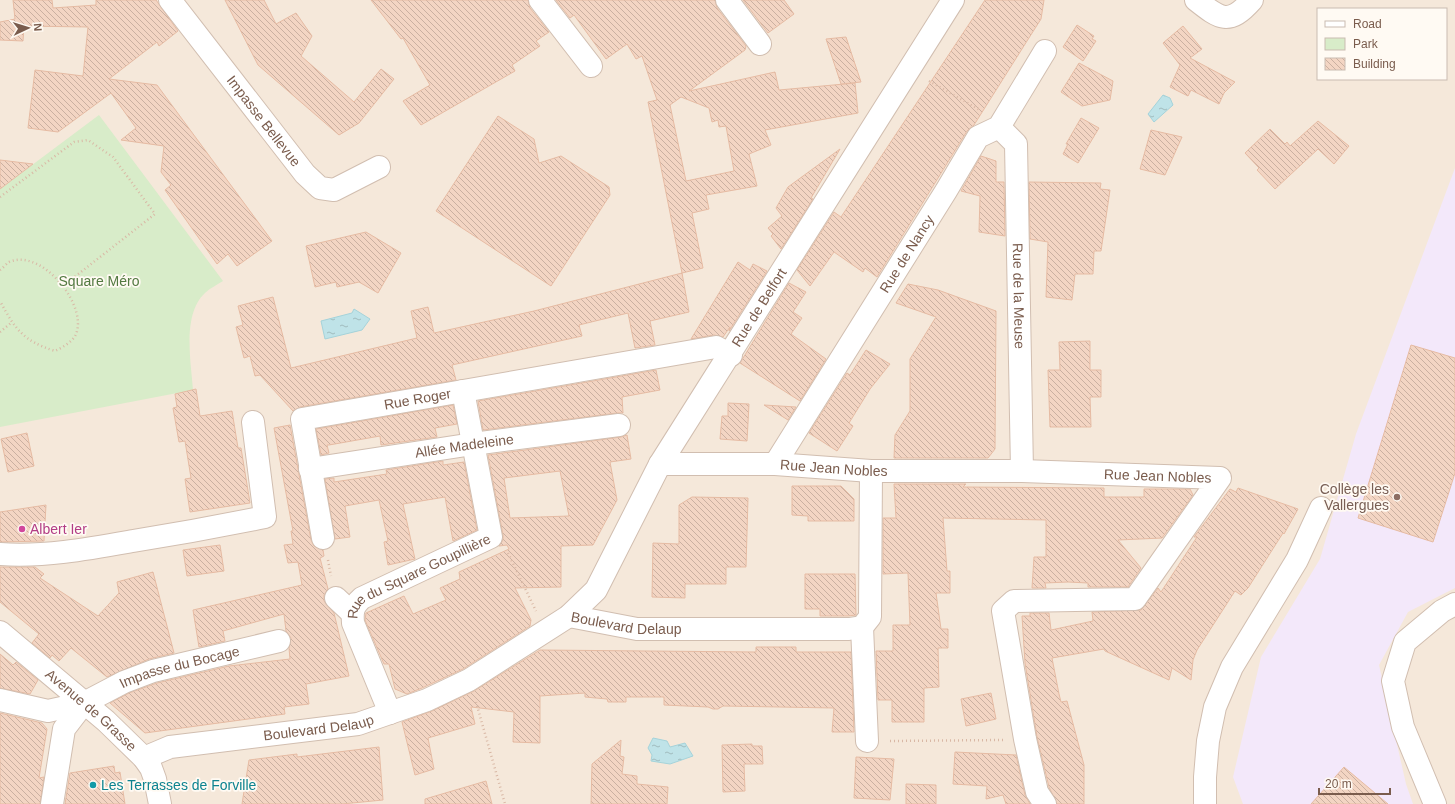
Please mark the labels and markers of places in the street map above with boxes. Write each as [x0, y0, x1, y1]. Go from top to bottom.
place label: Collège les Vallergues [1320, 481, 1389, 513]
marker: Collège les Vallergues [1392, 492, 1402, 502]
place label: Albert Ier [30, 521, 87, 537]
marker: Albert Ier [17, 524, 27, 534]
place label: Les Terrasses de Forville [101, 777, 257, 793]
marker: Les Terrasses de Forville [88, 780, 98, 790]

